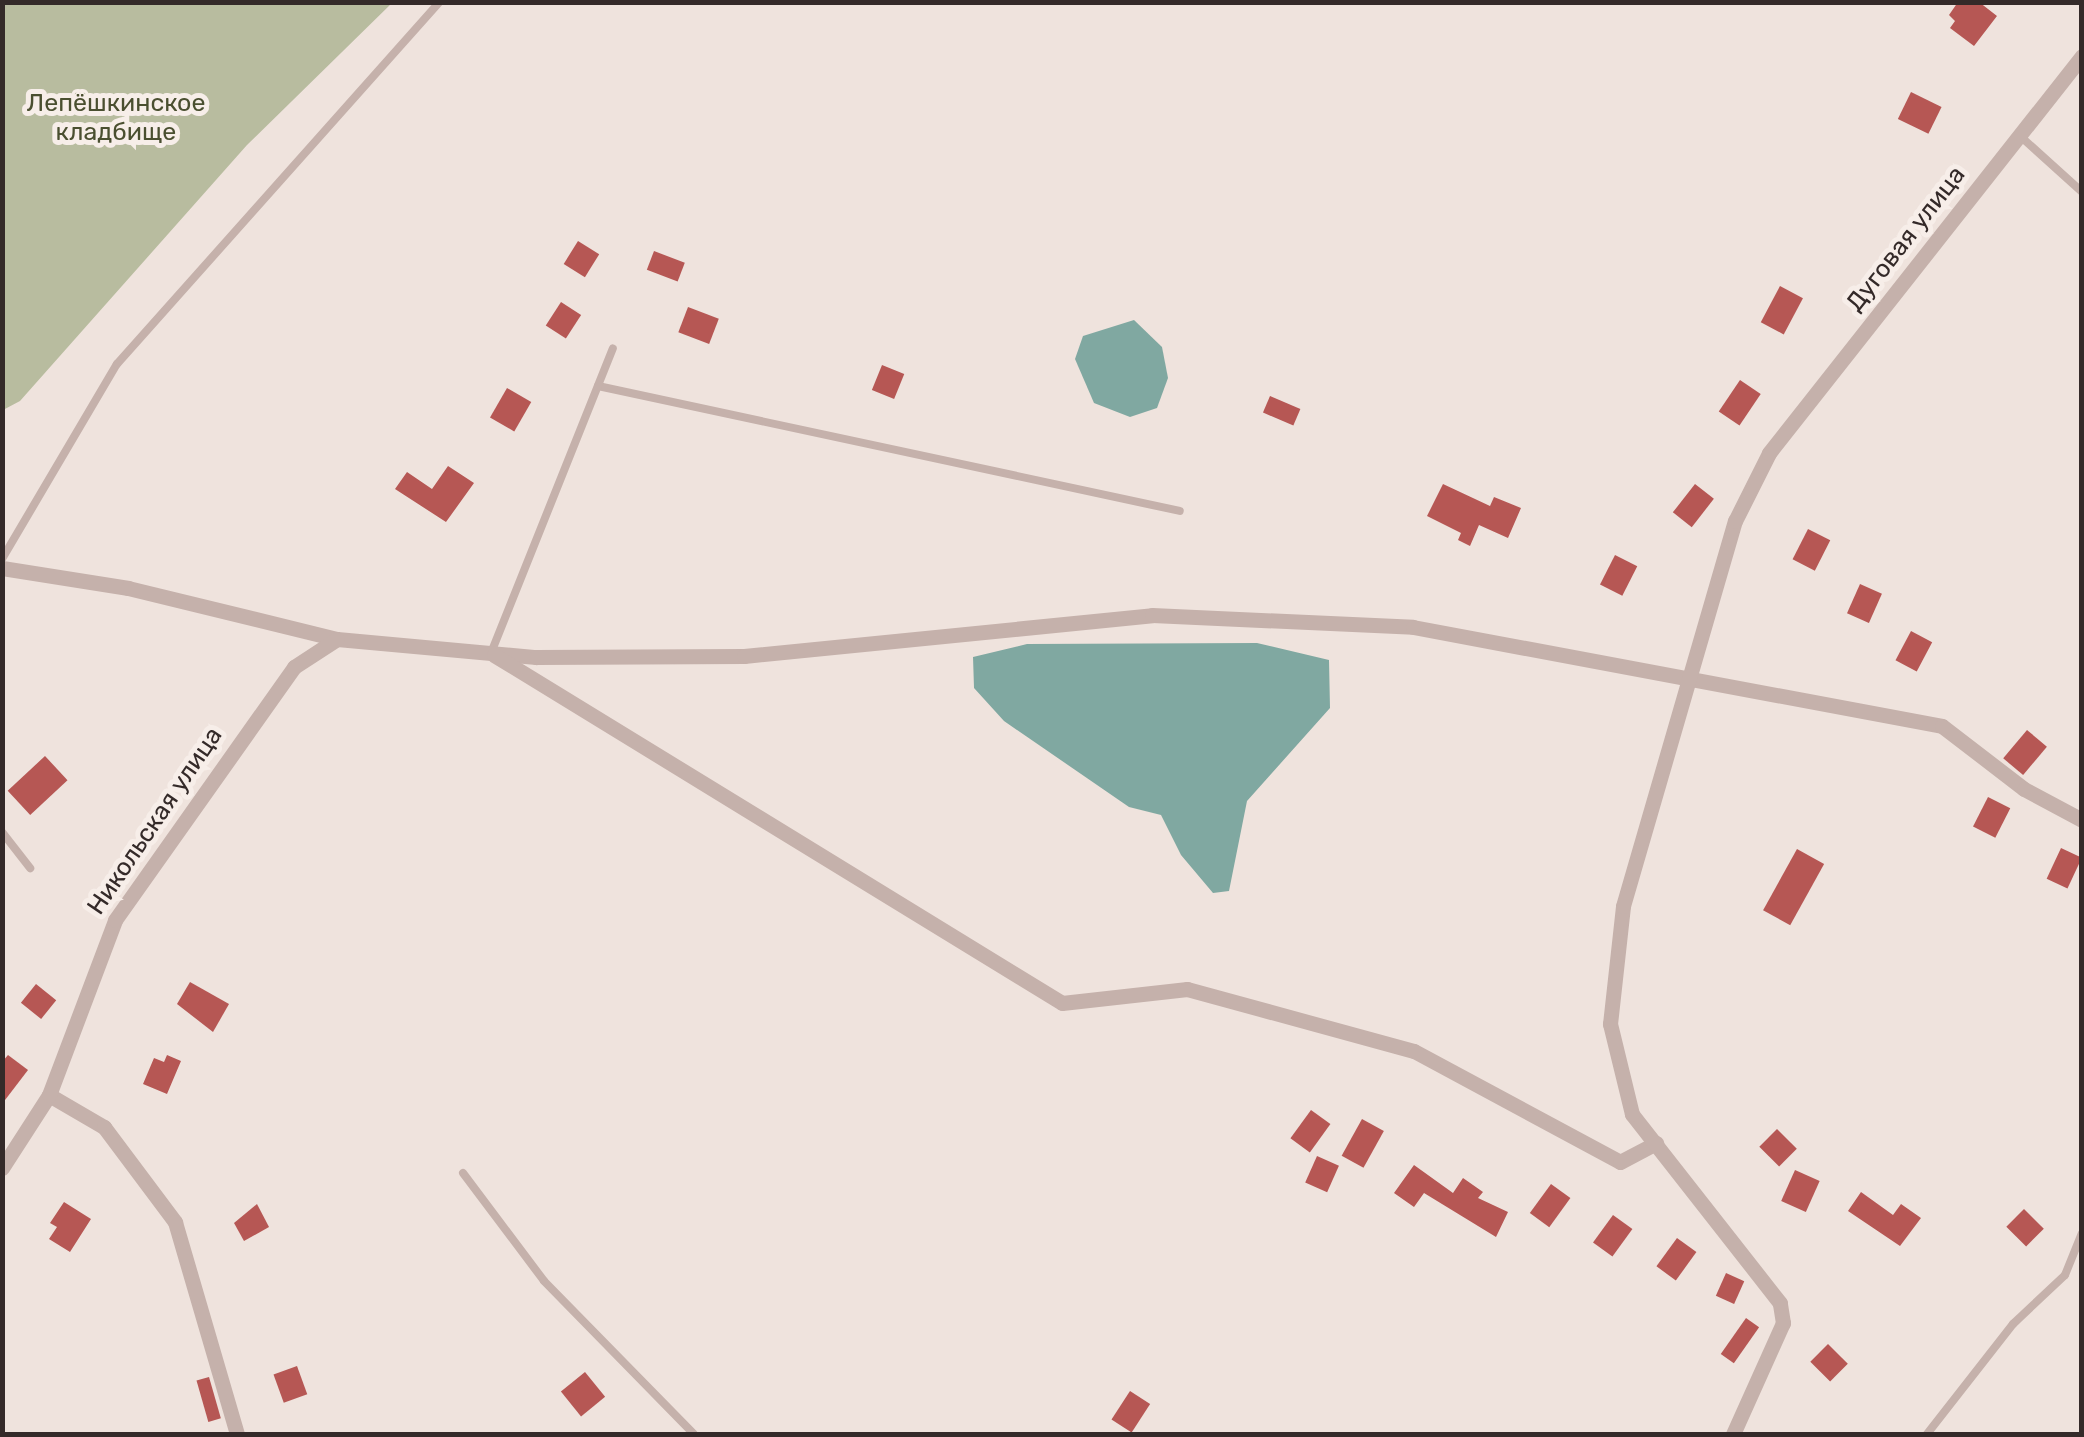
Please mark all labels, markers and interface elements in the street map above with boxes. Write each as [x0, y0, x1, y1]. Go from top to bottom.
park label: Лепёшкинское кладбище [27, 89, 205, 148]
street label: Дуговая улица [1840, 161, 1972, 317]
street label: Никольская улица [81, 722, 229, 920]

